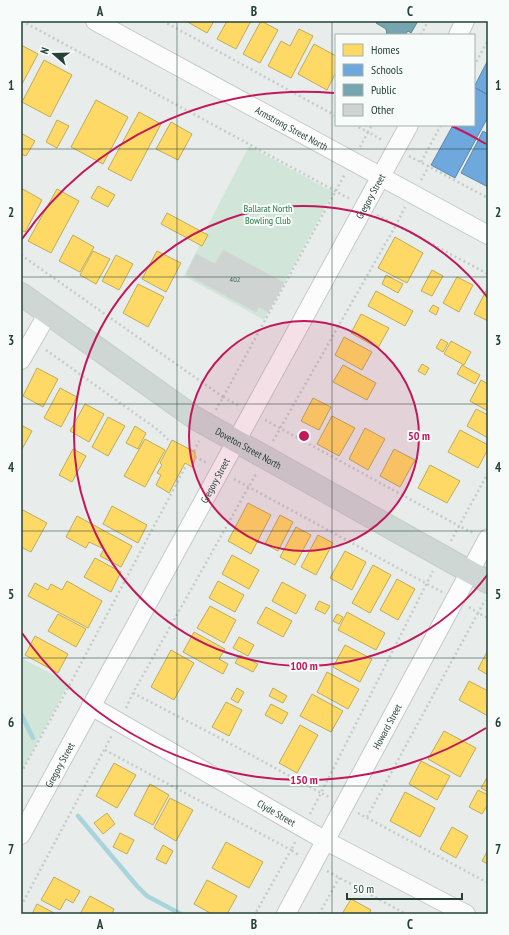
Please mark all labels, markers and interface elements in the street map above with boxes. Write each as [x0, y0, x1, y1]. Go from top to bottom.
text: A [96, 3, 104, 20]
text: B [251, 3, 257, 20]
text: C [407, 3, 413, 20]
north arrow [34, 34, 74, 74]
legend [335, 34, 475, 126]
text: Homes [371, 42, 399, 57]
text: N [37, 45, 52, 56]
text: Schools [371, 62, 403, 77]
text: 1 [8, 77, 14, 94]
text: 1 [495, 77, 501, 94]
text: Public [371, 82, 397, 97]
text: Other [371, 102, 395, 117]
street label: Armstrong Street North [253, 104, 330, 154]
street label: Gregory Street [353, 171, 388, 221]
park label: Ballarat North Bowling Club [244, 202, 292, 227]
text: 2 [8, 204, 14, 221]
text: 2 [495, 204, 501, 221]
house number: 402 [230, 274, 241, 284]
text: 3 [8, 332, 14, 349]
text: 3 [495, 332, 501, 349]
street label: Doveton Street North [213, 425, 284, 472]
text: 50 m [408, 428, 430, 443]
centre of rings [297, 429, 311, 443]
street label: Gregory Street [198, 456, 233, 506]
text: 4 [8, 459, 15, 476]
text: 4 [495, 459, 502, 476]
text: 5 [8, 586, 14, 603]
text: 5 [495, 586, 501, 603]
text: 100 m [290, 658, 318, 673]
street label: Howard Street [370, 702, 405, 751]
text: 6 [8, 714, 14, 731]
text: 6 [495, 714, 501, 731]
street label: Gregory Street [42, 740, 77, 790]
text: 150 m [290, 772, 318, 787]
street label: Clyde Street [255, 797, 298, 829]
text: 7 [8, 841, 14, 858]
text: 7 [495, 841, 501, 858]
scale bar [347, 875, 462, 901]
text: 50 m [353, 881, 374, 896]
text: A [96, 916, 104, 933]
text: B [251, 916, 257, 933]
text: C [407, 916, 413, 933]

